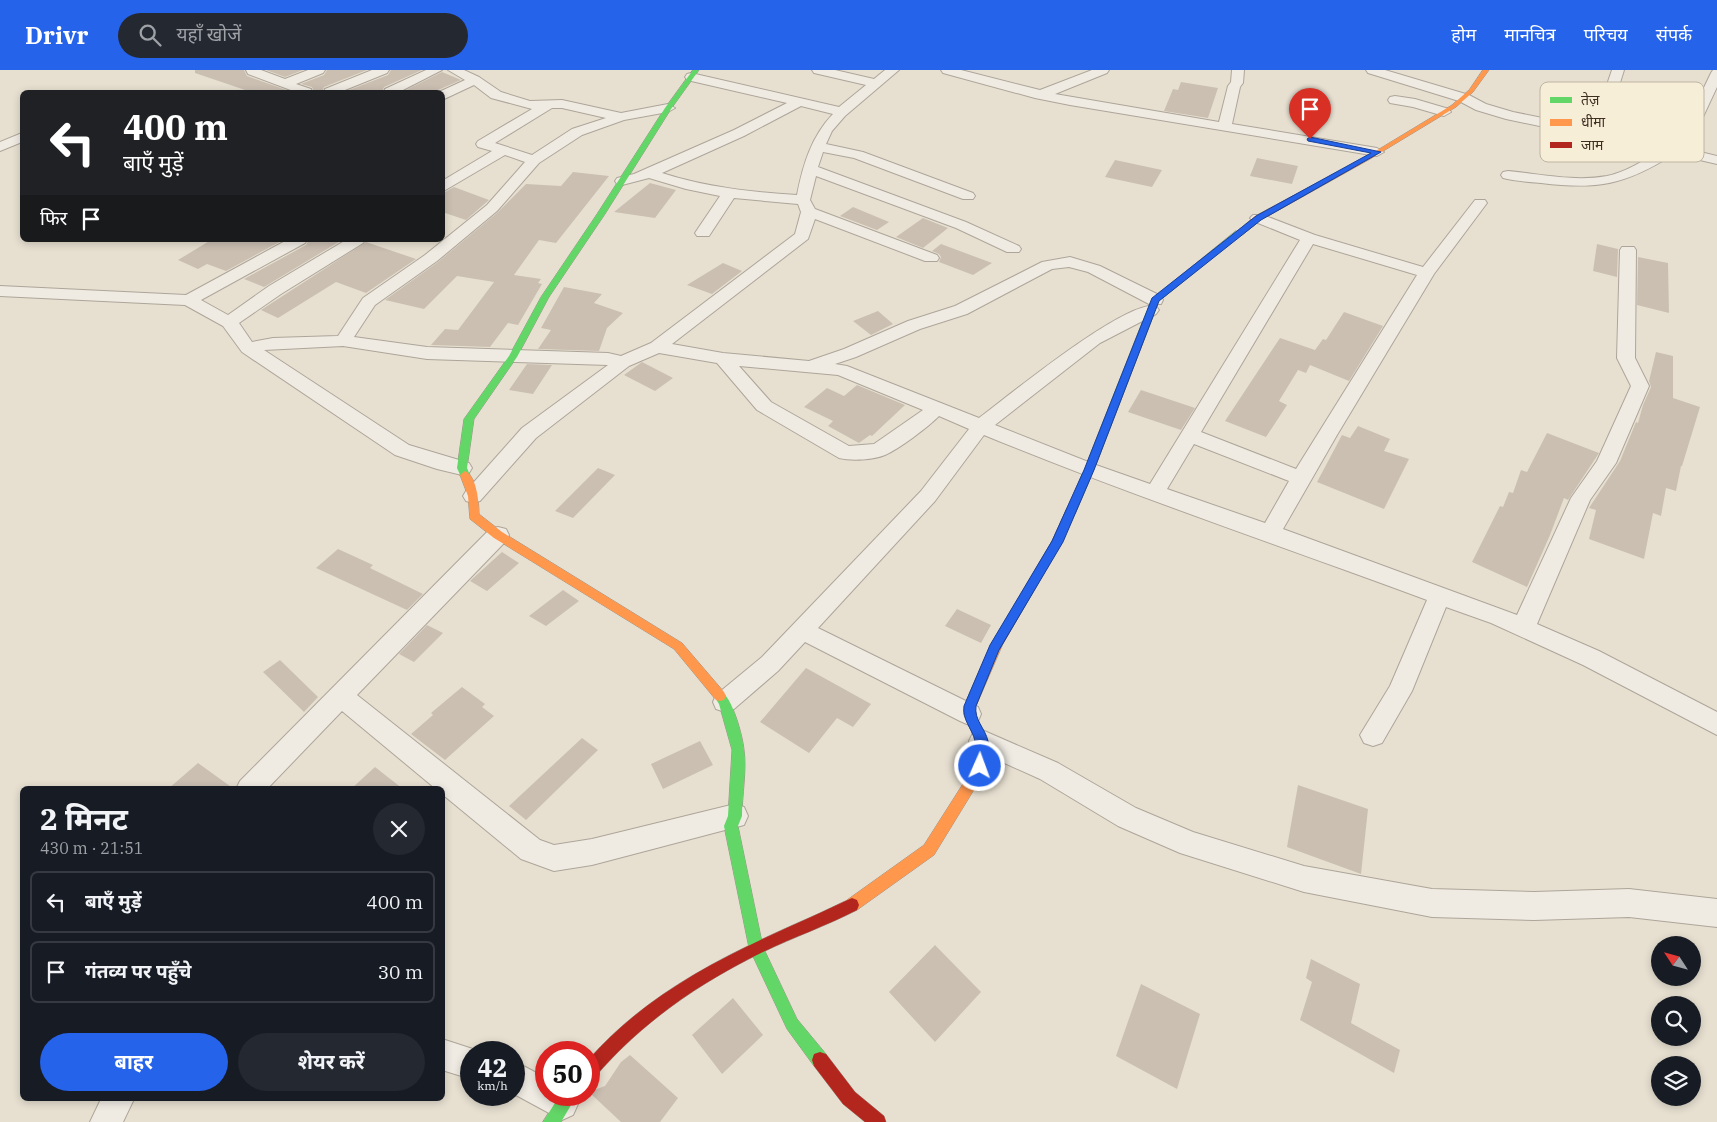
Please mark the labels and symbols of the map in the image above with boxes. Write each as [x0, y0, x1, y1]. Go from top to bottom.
legend [1540, 82, 1704, 162]
pin [1289, 88, 1331, 139]
text: तेज़ [1581, 91, 1600, 109]
text: धीमा [1581, 113, 1606, 131]
text: जाम [1581, 136, 1604, 154]
position arrow [953, 739, 1005, 791]
north arrow [1651, 936, 1701, 986]
speed limit sign: 50 [535, 1041, 600, 1106]

